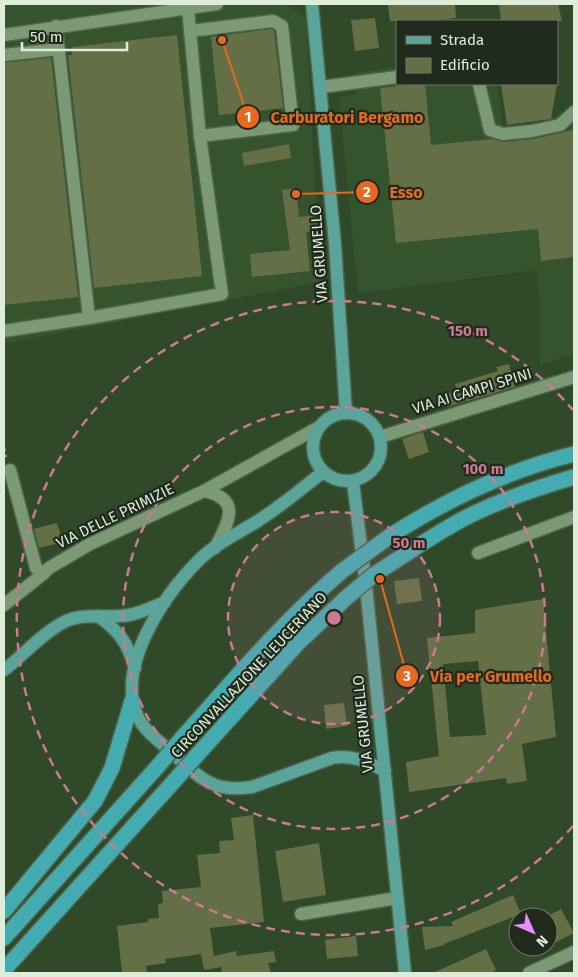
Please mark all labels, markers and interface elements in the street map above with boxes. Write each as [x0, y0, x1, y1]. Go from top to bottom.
scale bar [22, 20, 128, 52]
legend [396, 20, 558, 85]
text: 50 m [30, 28, 63, 46]
text: Strada [440, 31, 484, 49]
text: Edificio [440, 56, 490, 74]
callout: Carburatori Bergamo [236, 102, 433, 133]
text: 1 [245, 108, 251, 126]
text: Carburatori Bergamo [271, 108, 423, 127]
callout: Esso [355, 176, 433, 207]
text: 2 [363, 183, 371, 201]
text: Esso [389, 183, 423, 202]
street label: VIA GRUMELLO [307, 204, 331, 304]
text: 150 m [448, 322, 488, 340]
street label: VIA AI CAMPI SPINI [410, 364, 534, 418]
text: 100 m [463, 460, 503, 478]
street label: VIA DELLE PRIMIZIE [53, 480, 177, 552]
text: 50 m [392, 534, 426, 552]
street label: CIRCONVALLAZIONE LEUCERIANO [167, 588, 331, 762]
centre of rings [325, 609, 343, 627]
callout: Via per Grumello [395, 661, 562, 692]
text: 3 [402, 667, 411, 685]
text: Via per Grumello [429, 667, 552, 686]
street label: VIA GRUMELLO [349, 674, 377, 774]
north arrow [508, 907, 558, 957]
text: N [533, 932, 551, 950]

